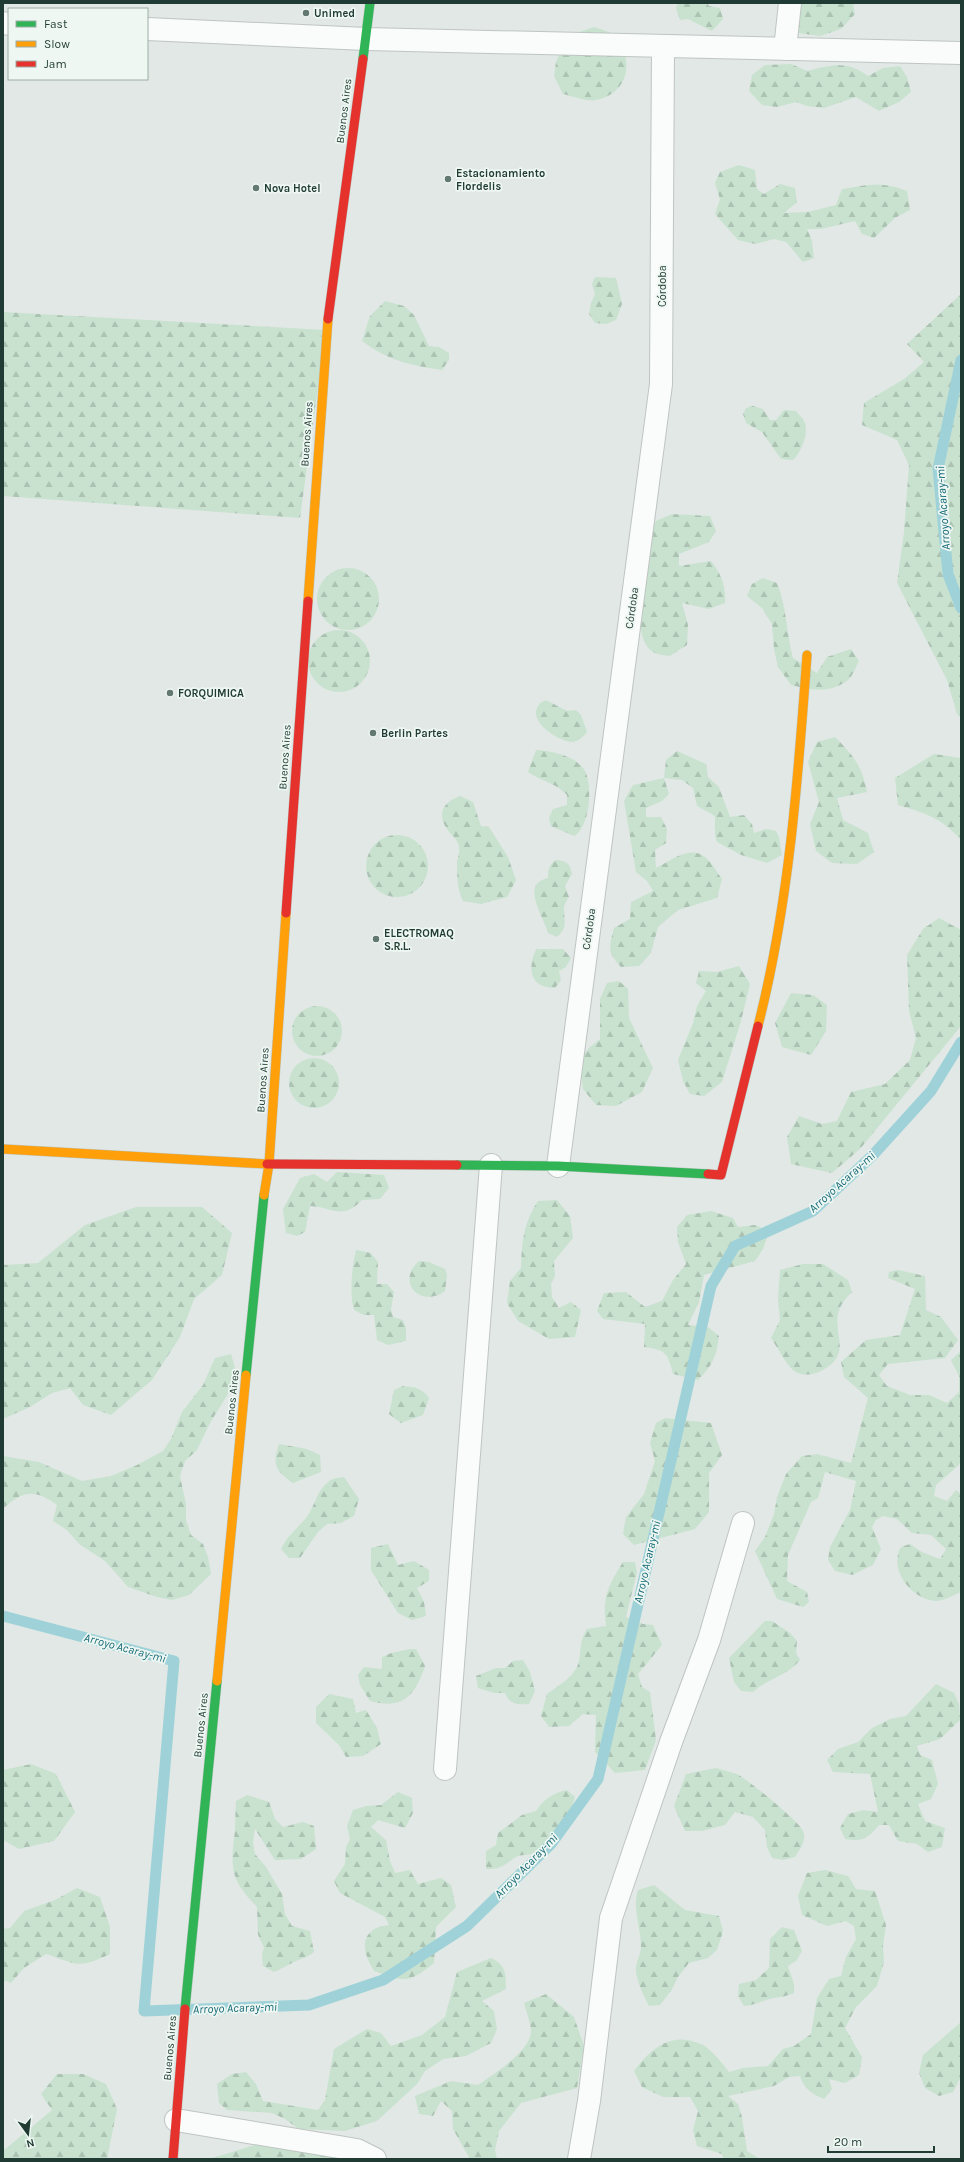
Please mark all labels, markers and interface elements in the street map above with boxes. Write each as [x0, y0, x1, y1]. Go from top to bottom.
place label: Unimed [314, 7, 355, 20]
legend [8, 8, 148, 80]
marker: Unimed [301, 8, 311, 18]
text: Fast [44, 17, 68, 31]
text: Slow [44, 37, 70, 51]
text: Jam [44, 57, 67, 71]
street label: Buenos Aires [334, 78, 354, 144]
place label: Estacionamiento Flordelis [456, 167, 545, 193]
marker: Estacionamiento Flordelis [443, 174, 453, 184]
place label: Nova Hotel [264, 182, 321, 195]
marker: Nova Hotel [251, 183, 261, 193]
street label: Córdoba [656, 265, 669, 307]
street label: Buenos Aires [298, 401, 316, 467]
water label: Arroyo Acaray-mi [933, 465, 953, 551]
street label: Córdoba [623, 586, 641, 630]
place label: FORQUIMICA [178, 687, 244, 700]
marker: FORQUIMICA [165, 688, 175, 698]
street label: Buenos Aires [276, 724, 294, 790]
place label: Berlin Partes [381, 727, 448, 740]
marker: Berlin Partes [368, 728, 378, 738]
street label: Córdoba [580, 907, 598, 951]
place label: ELECTROMAQ S.R.L. [384, 927, 454, 953]
marker: ELECTROMAQ S.R.L. [371, 934, 381, 944]
street label: Buenos Aires [254, 1047, 272, 1113]
water label: Arroyo Acaray-mi [806, 1149, 878, 1215]
street label: Buenos Aires [222, 1369, 242, 1435]
water label: Arroyo Acaray-mi [631, 1519, 663, 1605]
water label: Arroyo Acaray-mi [82, 1630, 168, 1666]
street label: Buenos Aires [191, 1692, 211, 1758]
water label: Arroyo Acaray-mi [492, 1831, 560, 1901]
water label: Arroyo Acaray-mi [193, 2000, 277, 2016]
street label: Buenos Aires [161, 2015, 179, 2081]
north arrow [8, 2114, 48, 2154]
scale bar [828, 2128, 934, 2154]
text: 20 m [834, 2135, 862, 2149]
text: N [25, 2136, 36, 2150]

